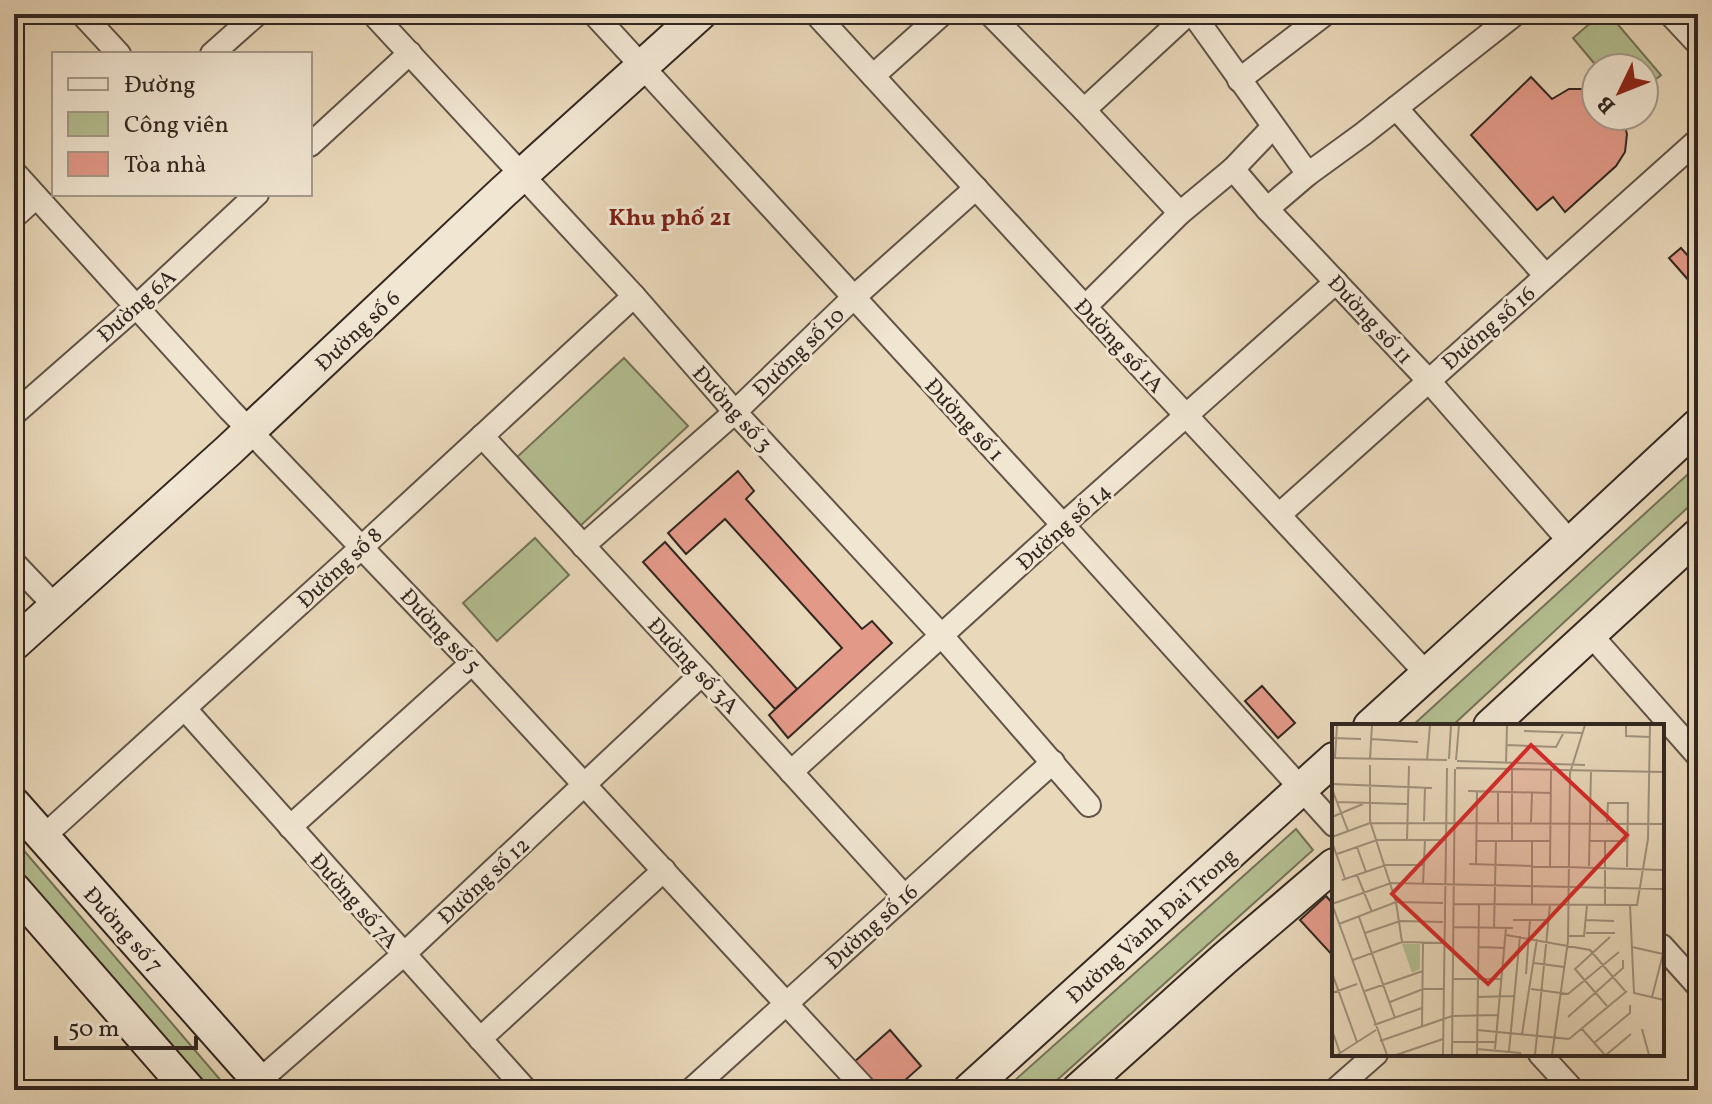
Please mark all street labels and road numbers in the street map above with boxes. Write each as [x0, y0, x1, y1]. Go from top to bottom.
street label: Đường 6A [91, 263, 184, 351]
street label: Đường số 11 [1319, 269, 1419, 372]
street label: Đường số 16 [1436, 279, 1543, 378]
street label: Đường số 6 [309, 284, 408, 380]
street label: Đường số 1A [1066, 292, 1170, 401]
street label: Đường số 10 [747, 301, 853, 405]
street label: Đường số 3 [684, 360, 778, 460]
street label: Đường số 1 [916, 372, 1010, 469]
street label: Đường số 14 [1011, 477, 1119, 579]
street label: Đường số 8 [291, 521, 390, 617]
street label: Đường số 5 [392, 582, 487, 681]
street label: Đường số 3A [639, 611, 745, 722]
street label: Đường số 12 [432, 831, 538, 933]
street label: Đường Vành Đai Trong [1061, 842, 1245, 1012]
street label: Đường số 7A [302, 847, 405, 956]
street label: Đường số 16 [819, 878, 926, 978]
street label: Đường số 7 [75, 881, 169, 981]

